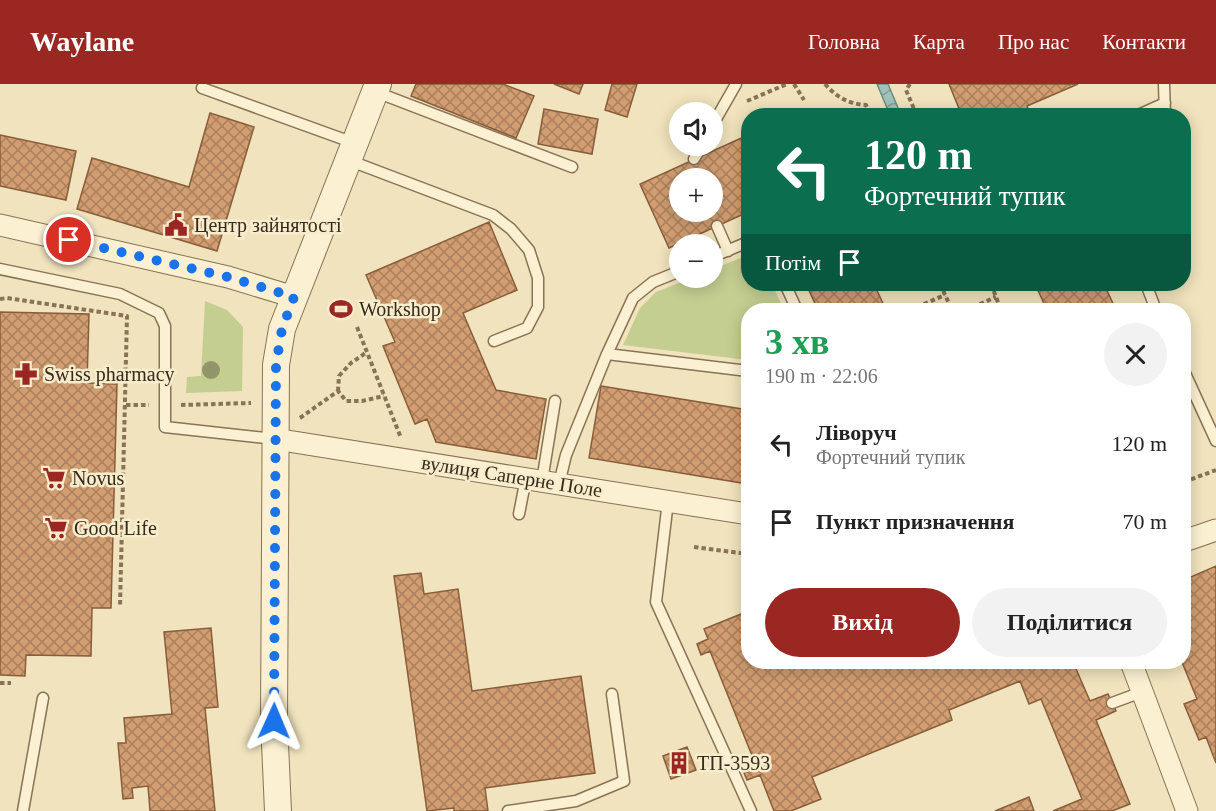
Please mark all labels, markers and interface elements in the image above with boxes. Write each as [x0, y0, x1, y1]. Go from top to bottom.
text: Waylane [30, 26, 134, 57]
text: Головна [808, 30, 880, 54]
text: Карта [913, 30, 965, 54]
text: Про нас [998, 30, 1069, 54]
text: Контакти [1102, 30, 1186, 54]
map controls [669, 102, 723, 288]
button: sound [669, 102, 723, 156]
icon: left [765, 132, 843, 210]
text: 120 m [864, 132, 973, 178]
button: + [669, 168, 723, 222]
text: Фортечний тупик [864, 181, 1066, 211]
public building icon: Центр зайнятості [163, 212, 189, 238]
pin [43, 214, 94, 265]
place label: Центр зайнятості [194, 214, 342, 237]
icon: arrive [52, 223, 85, 256]
button: − [669, 234, 723, 288]
icon: arrive [833, 246, 866, 279]
text: Потім [765, 250, 821, 275]
sports icon: Workshop [328, 296, 354, 322]
place label: Workshop [359, 298, 441, 321]
text: 3 хв [765, 322, 829, 362]
button: close [1104, 323, 1167, 386]
pharmacy icon: Swiss pharmacy [13, 361, 39, 387]
place label: Swiss pharmacy [44, 363, 175, 386]
text: 190 m · 22:06 [765, 365, 878, 387]
text: Ліворуч [816, 420, 897, 445]
icon: left [765, 428, 798, 461]
text: 120 m [1111, 431, 1167, 456]
text: Фортечний тупик [816, 446, 965, 468]
street label: вулиця Саперне Поле [420, 451, 604, 502]
supermarket icon: Novus [41, 465, 67, 491]
place label: Novus [72, 467, 124, 489]
icon: arrive [765, 506, 798, 539]
text: Пункт призначення [816, 509, 1014, 534]
text: 70 m [1122, 509, 1167, 534]
supermarket icon: Good Life [43, 515, 69, 541]
place label: Good Life [74, 517, 157, 539]
button: Вихід [765, 588, 960, 657]
button: Поділитися [972, 588, 1167, 657]
position arrow [242, 689, 306, 753]
building icon: ТП-3593 [666, 750, 692, 776]
place label: ТП-3593 [697, 752, 770, 774]

